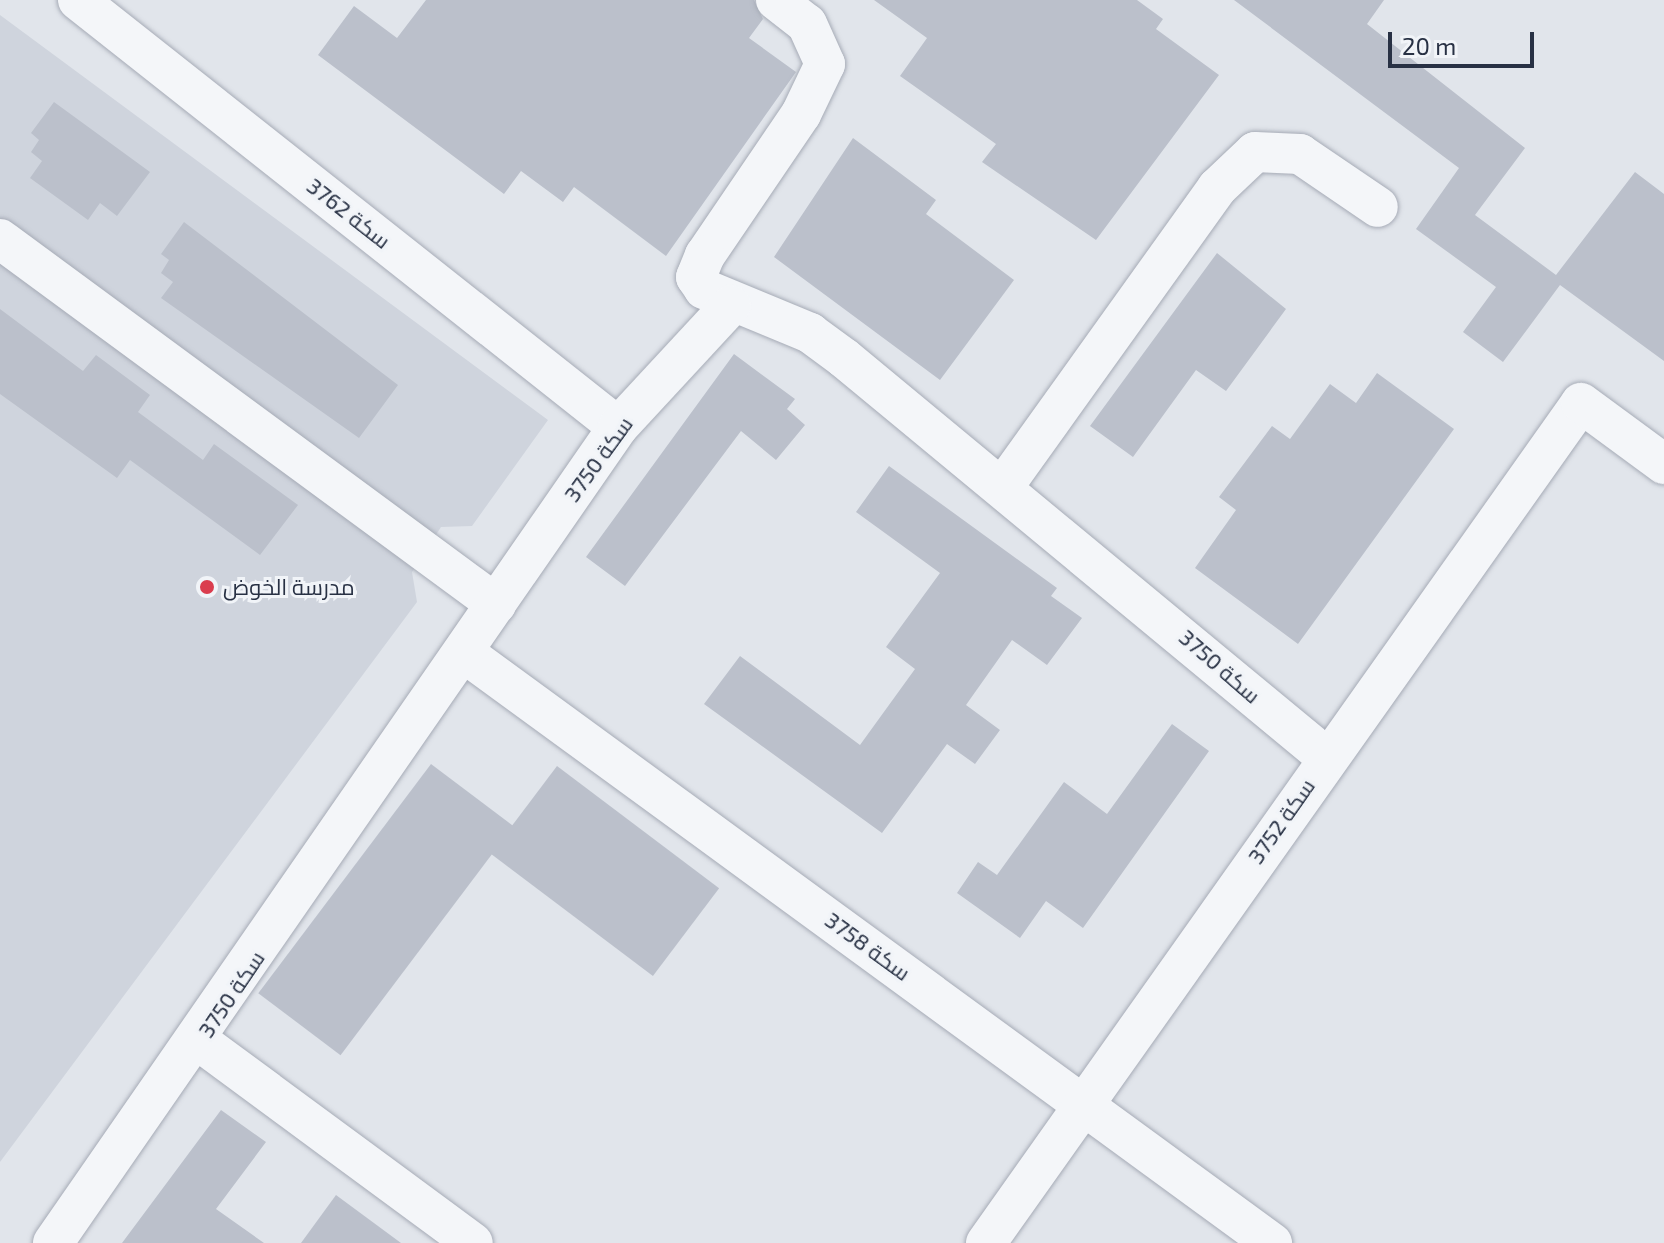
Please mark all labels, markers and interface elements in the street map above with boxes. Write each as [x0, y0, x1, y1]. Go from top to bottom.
scale bar [1392, 16, 1538, 66]
text: 20 m [1402, 31, 1456, 60]
street label: سكة 3762 [302, 172, 396, 254]
street label: سكة 3750 [558, 411, 638, 507]
place label: مدرسة الخوض [223, 574, 355, 600]
marker: مدرسة الخوض [198, 578, 216, 596]
street label: سكة 3750 [1174, 624, 1266, 708]
street label: سكة 3752 [1242, 773, 1320, 869]
street label: سكة 3758 [820, 906, 916, 986]
street label: سكة 3750 [192, 946, 270, 1042]

